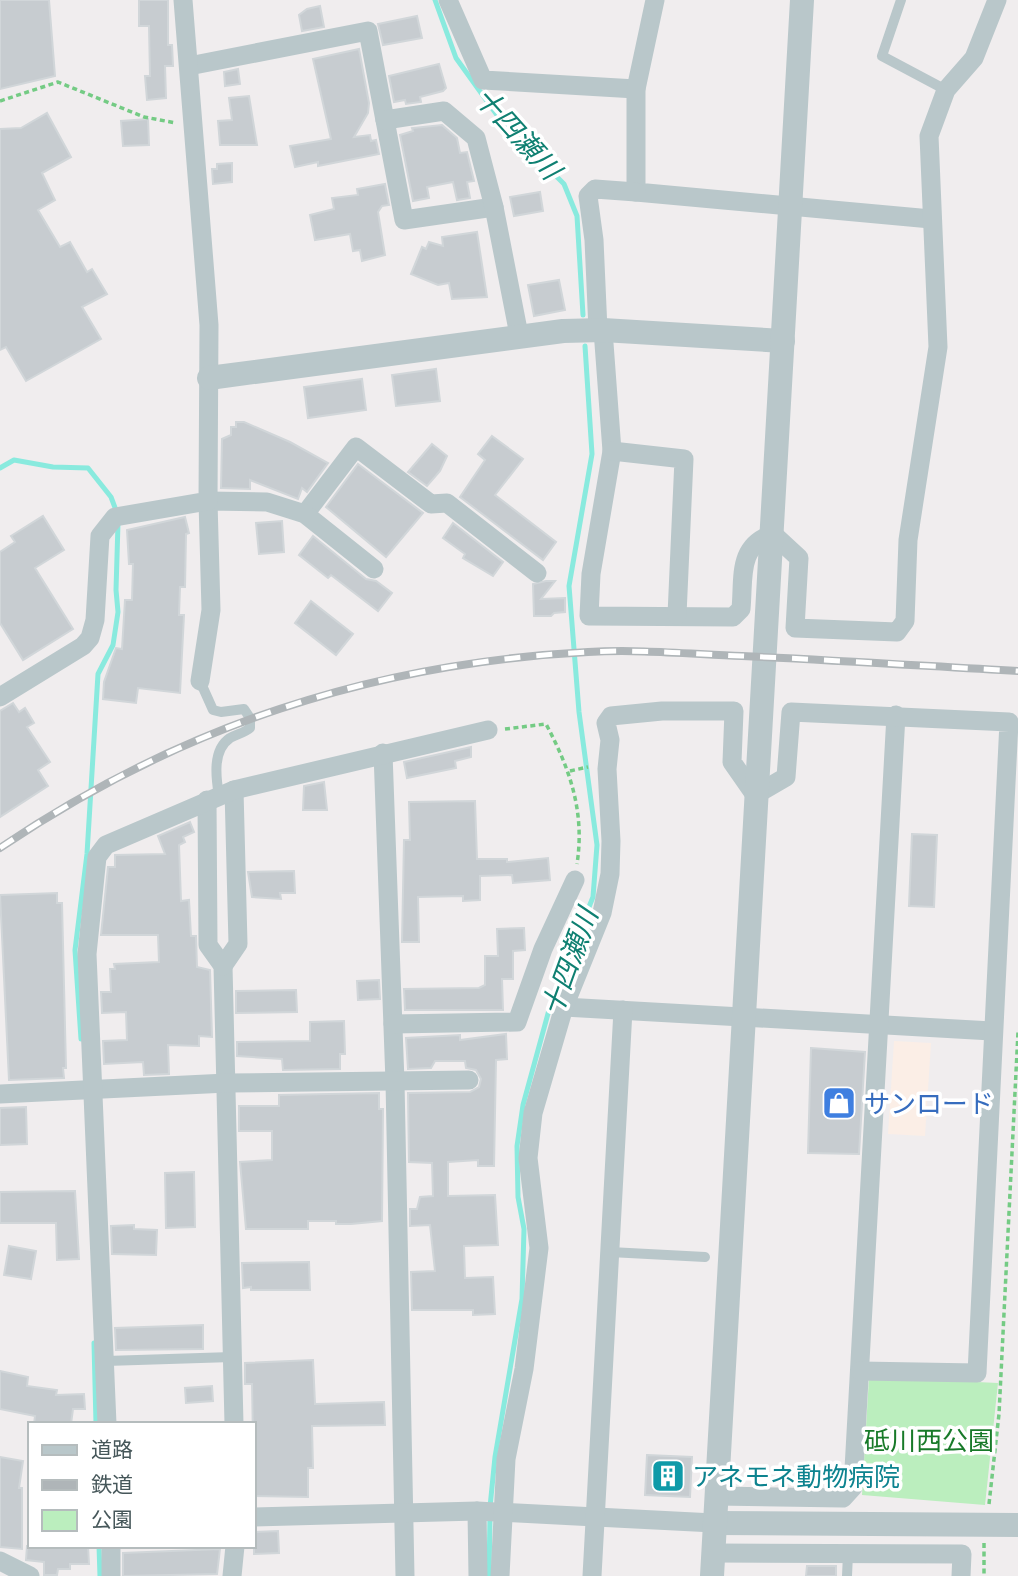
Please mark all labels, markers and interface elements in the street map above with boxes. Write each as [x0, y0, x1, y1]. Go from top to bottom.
water label: 十四瀬川 [467, 79, 571, 189]
water label: 十四瀬川 [532, 900, 607, 1021]
shop icon: サンロード [820, 1084, 858, 1122]
place label: サンロード [864, 1087, 994, 1120]
legend [28, 1422, 256, 1548]
park label: 砥川西公園 [864, 1424, 994, 1457]
text: 道路 [91, 1436, 133, 1463]
building icon: アネモネ動物病院 [649, 1457, 687, 1495]
place label: アネモネ動物病院 [692, 1460, 900, 1493]
text: 鉄道 [91, 1471, 133, 1498]
text: 公園 [91, 1506, 133, 1533]

